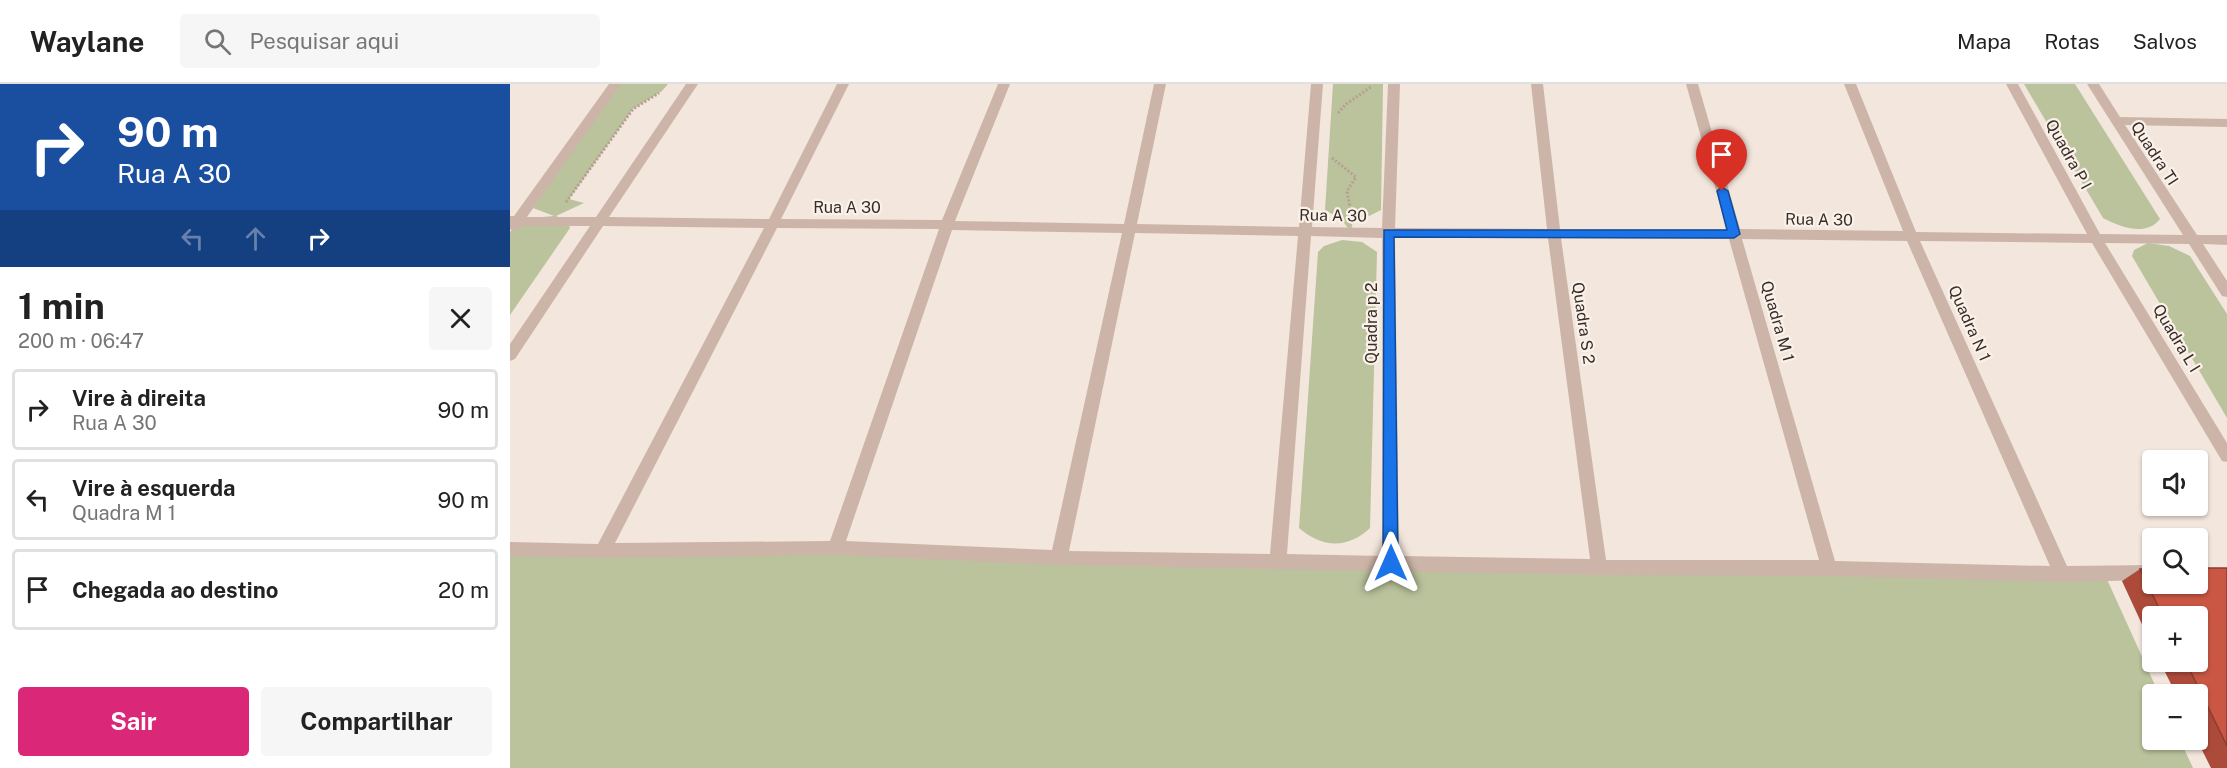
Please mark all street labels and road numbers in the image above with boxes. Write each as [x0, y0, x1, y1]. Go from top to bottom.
street label: Quadra P I [2042, 116, 2096, 193]
street label: Quadra TI [2127, 118, 2182, 189]
street label: Rua A 30 [813, 198, 881, 217]
street label: Rua A 30 [1299, 205, 1367, 226]
street label: Rua A 30 [1785, 209, 1853, 230]
street label: Quadra M 1 [1757, 279, 1798, 364]
street label: Quadra S 2 [1568, 281, 1599, 365]
street label: Quadra p 2 [1362, 282, 1381, 364]
street label: Quadra N 1 [1944, 282, 1995, 364]
street label: Quadra L I [2149, 301, 2204, 376]

